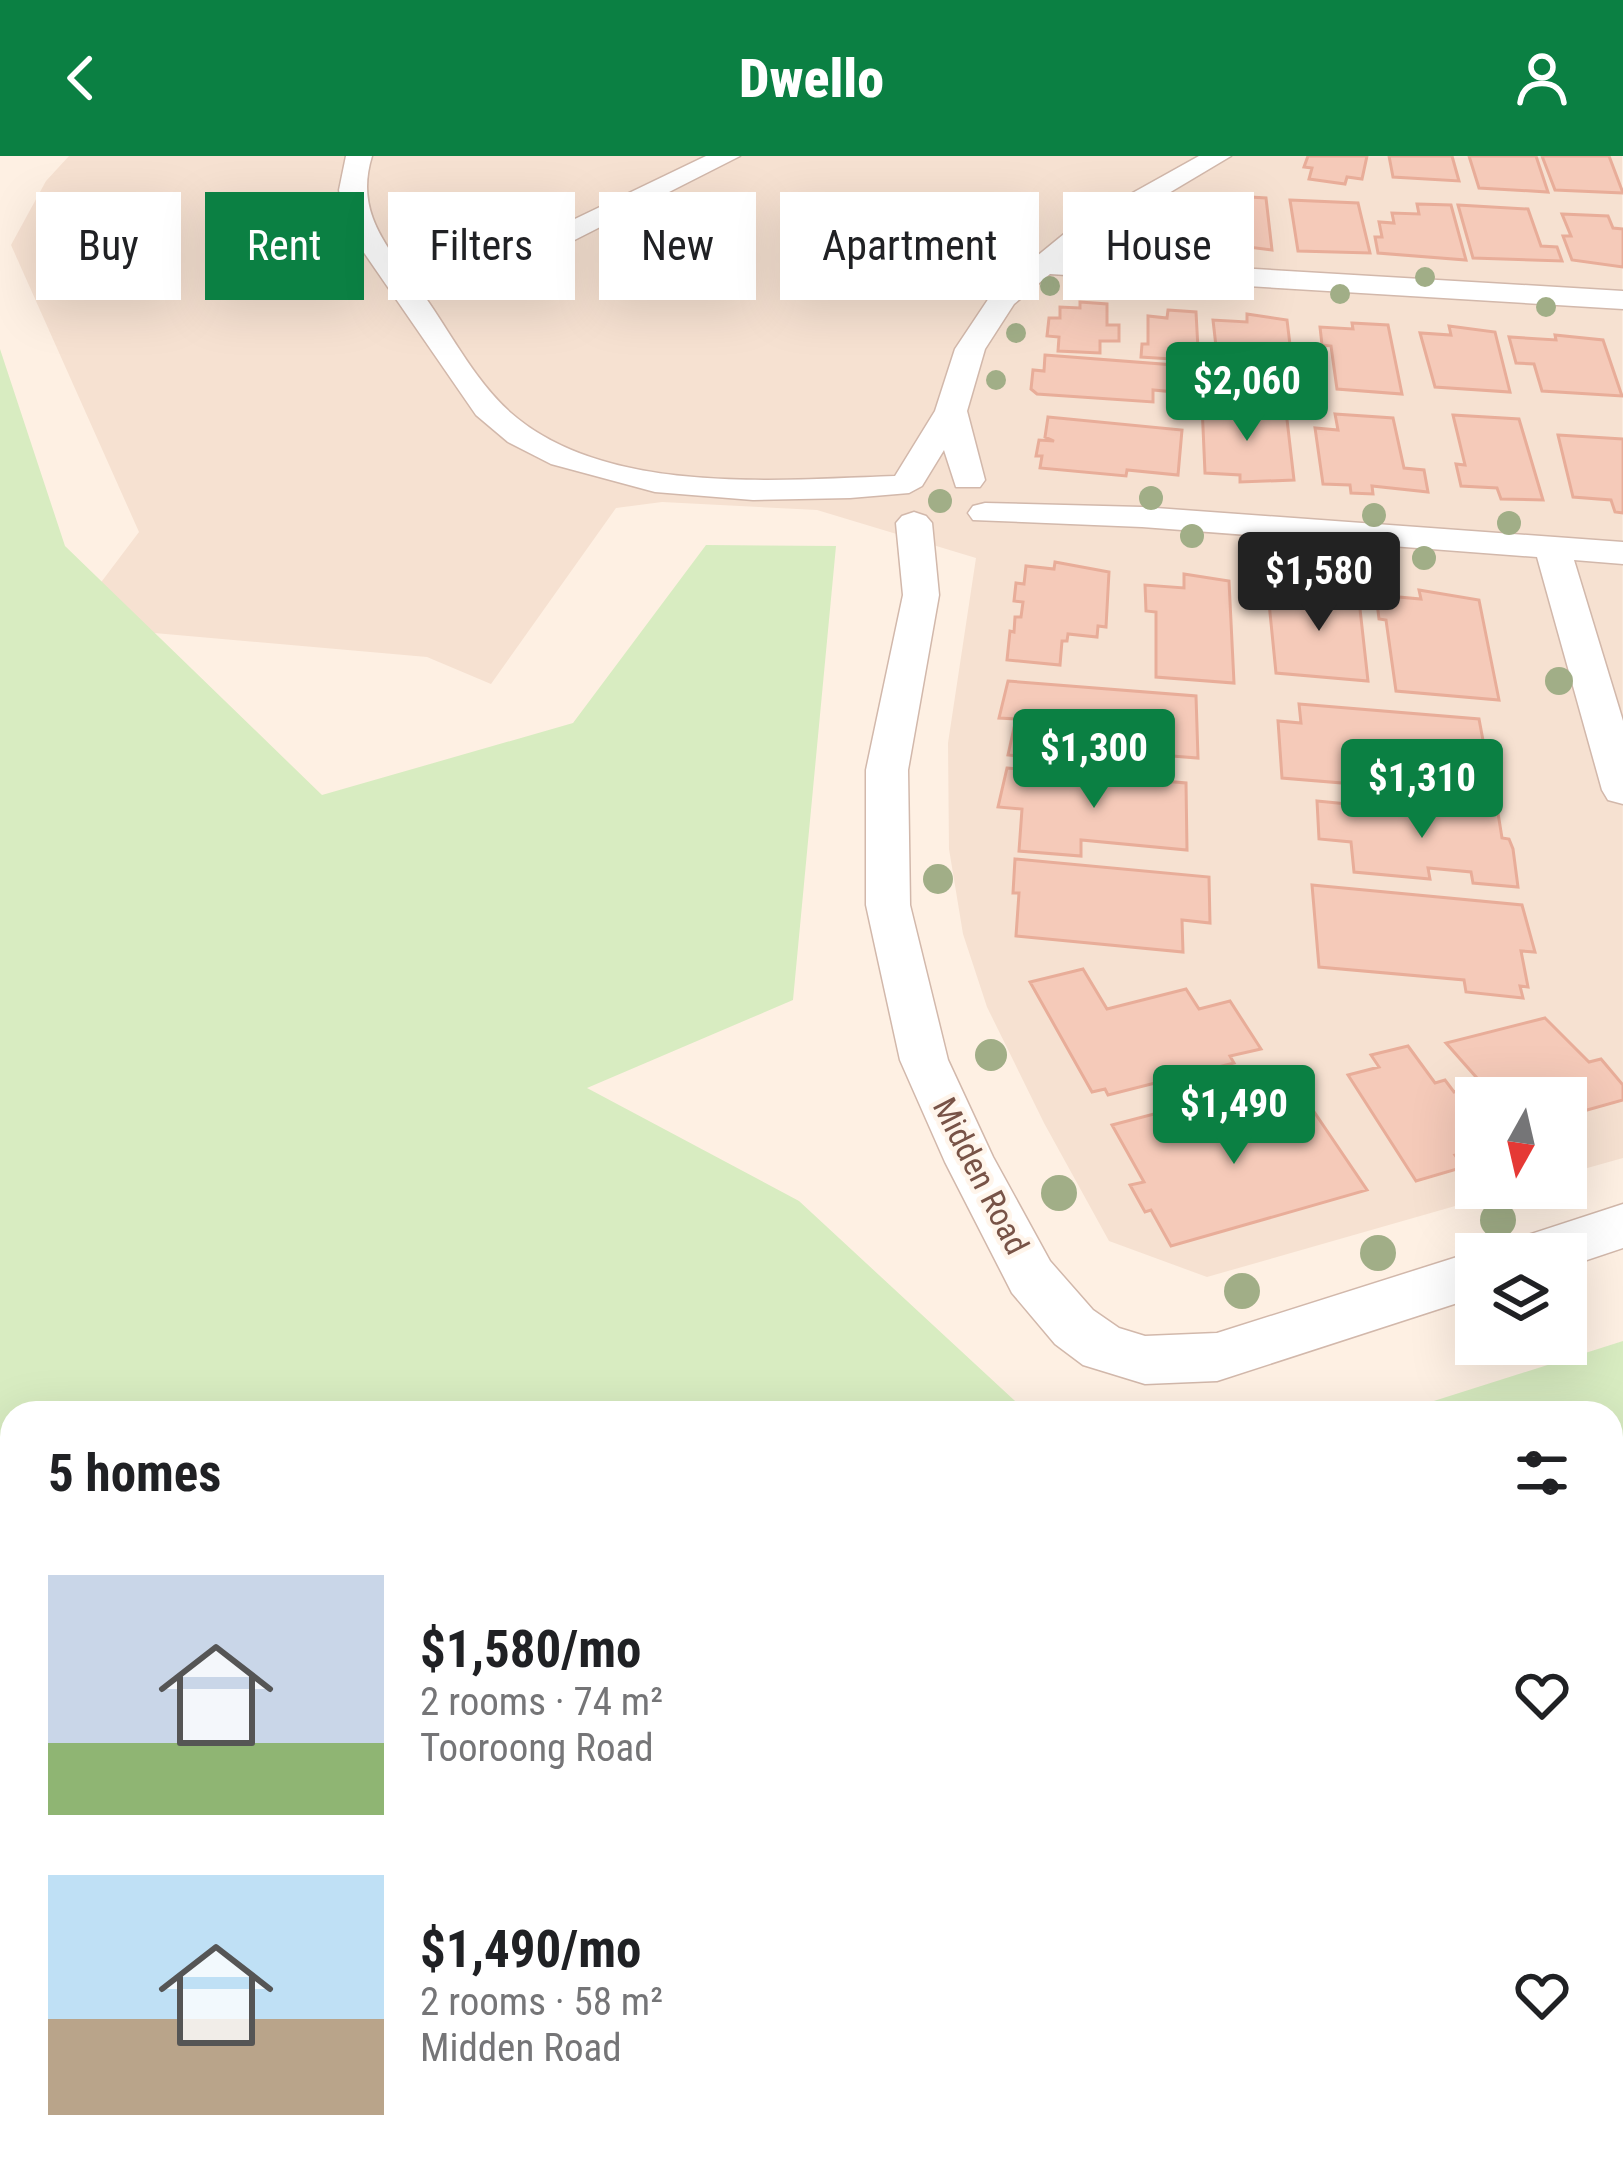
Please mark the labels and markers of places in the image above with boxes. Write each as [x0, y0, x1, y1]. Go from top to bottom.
pin: $2,060 [1149, 342, 1345, 444]
pin: $1,580 [1221, 532, 1417, 634]
pin: $1,300 [996, 709, 1192, 811]
pin: $1,310 [1324, 739, 1520, 841]
pin: $1,490 [1136, 1065, 1332, 1167]

